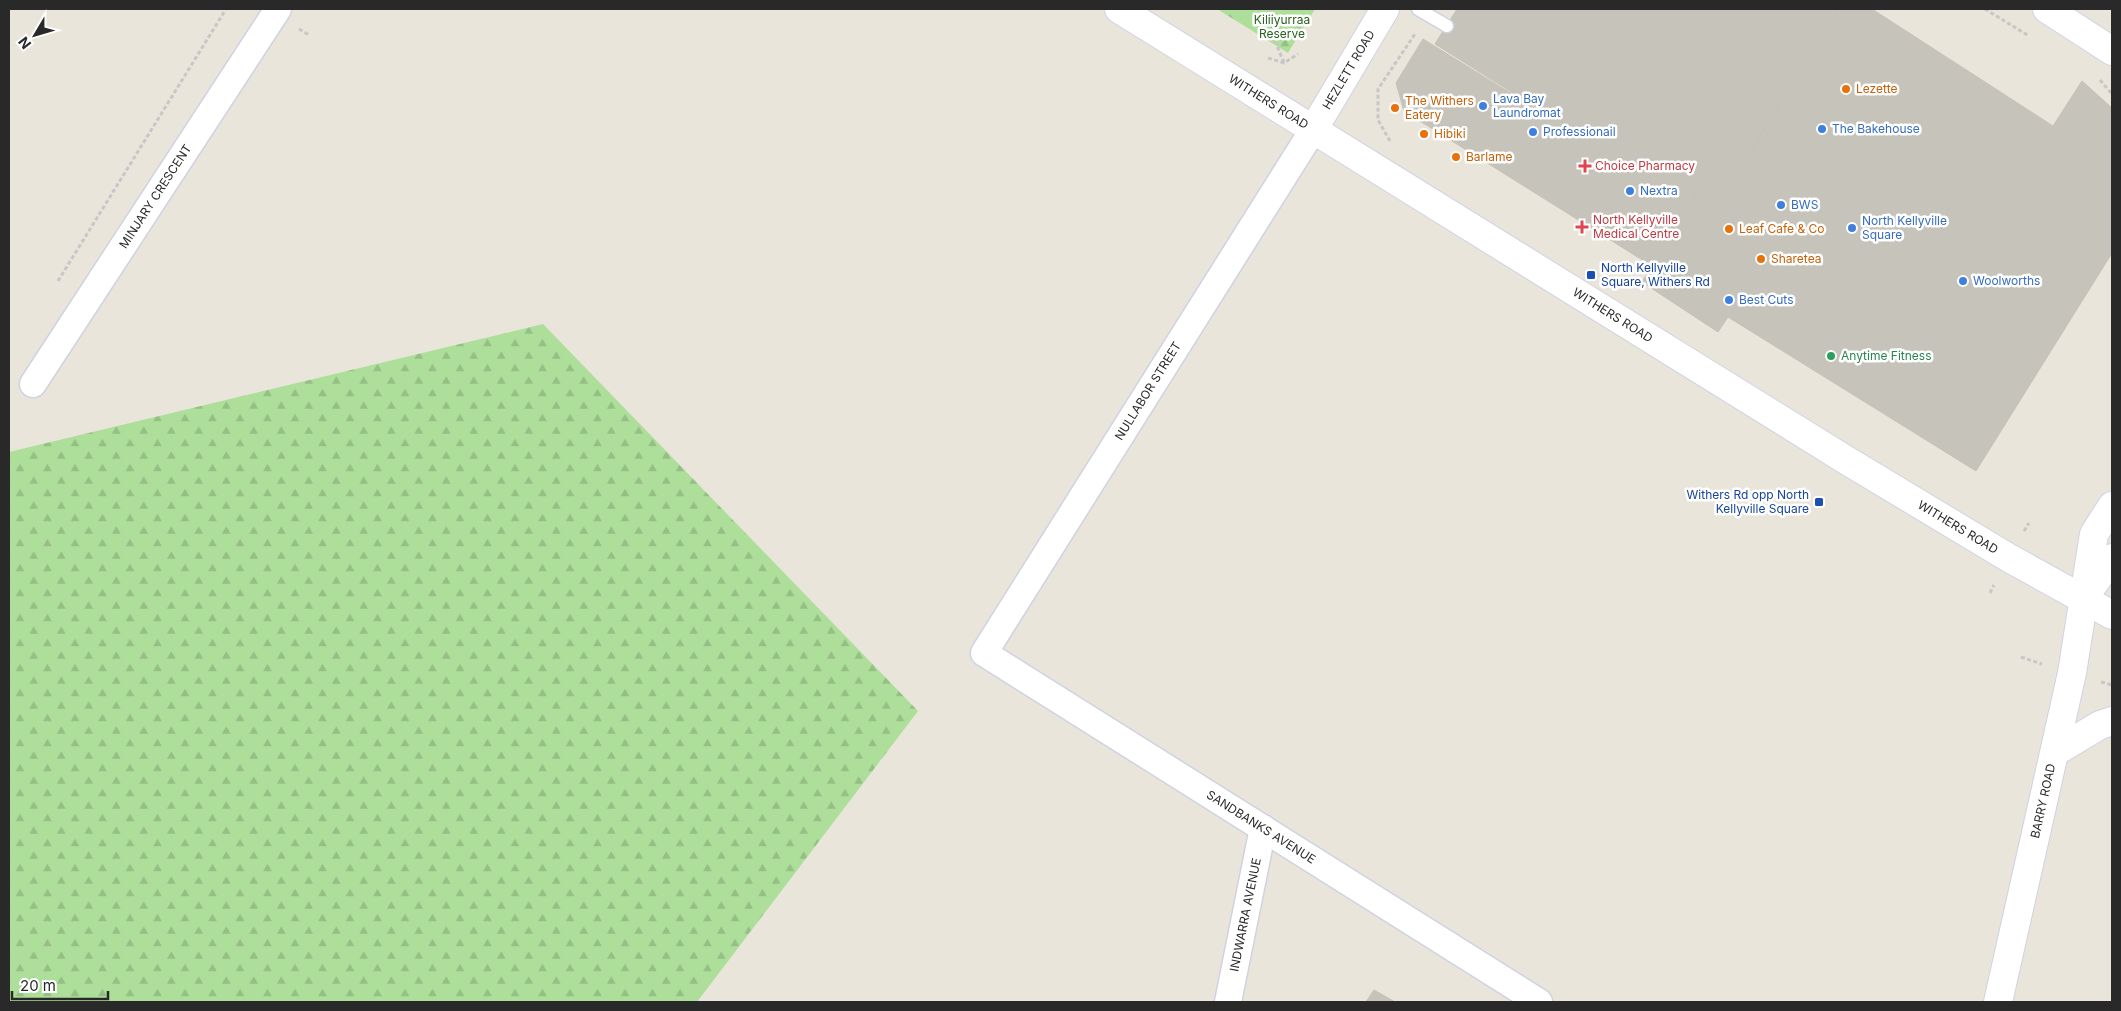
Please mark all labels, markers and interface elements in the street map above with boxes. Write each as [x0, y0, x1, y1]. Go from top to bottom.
north arrow [10, 10, 60, 60]
park label: Kiliiyurraa Reserve [1254, 12, 1310, 41]
street label: HEZLETT ROAD [1319, 27, 1378, 112]
text: N [14, 34, 34, 53]
street label: WITHERS ROAD [1226, 71, 1312, 132]
place label: Lezette [1856, 81, 1898, 96]
marker: Lezette [1840, 83, 1852, 95]
place label: Lava Bay Laundromat [1493, 91, 1561, 120]
place label: The Withers Eatery [1405, 93, 1474, 122]
marker: Lava Bay Laundromat [1477, 100, 1489, 112]
marker: The Withers Eatery [1389, 102, 1401, 114]
place label: The Bakehouse [1832, 121, 1920, 136]
marker: The Bakehouse [1816, 123, 1828, 135]
place label: Professionail [1543, 124, 1616, 139]
place label: Hibiki [1434, 126, 1466, 141]
marker: Professionail [1527, 126, 1539, 138]
marker: Hibiki [1418, 128, 1430, 140]
street label: MINJARY CRESCENT [116, 141, 195, 251]
place label: Barlame [1466, 149, 1512, 164]
marker: Barlame [1450, 151, 1462, 163]
place label: Choice Pharmacy [1595, 158, 1695, 173]
marker: Choice Pharmacy [1579, 160, 1591, 172]
place label: Nextra [1640, 183, 1678, 198]
marker: Nextra [1624, 185, 1636, 197]
place label: BWS [1791, 197, 1819, 212]
marker: BWS [1775, 199, 1787, 211]
place label: North Kellyville Medical Centre [1593, 212, 1679, 241]
place label: North Kellyville Square [1862, 213, 1947, 242]
marker: North Kellyville Medical Centre [1575, 220, 1589, 234]
place label: Leaf Cafe & Co [1739, 221, 1824, 236]
marker: North Kellyville Square [1846, 222, 1858, 234]
marker: Leaf Cafe & Co [1723, 223, 1735, 235]
place label: Sharetea [1771, 251, 1822, 266]
marker: Sharetea [1755, 253, 1767, 265]
place label: North Kellyville Square, Withers Rd [1601, 260, 1710, 289]
marker: North Kellyville Square, Withers Rd [1585, 269, 1597, 281]
place label: Woolworths [1973, 273, 2040, 288]
marker: Woolworths [1957, 275, 1969, 287]
street label: WITHERS ROAD [1570, 284, 1656, 345]
place label: Best Cuts [1739, 292, 1794, 307]
marker: Best Cuts [1723, 294, 1735, 306]
street label: NULLABOR STREET [1111, 339, 1184, 443]
place label: Anytime Fitness [1841, 348, 1932, 363]
marker: Anytime Fitness [1825, 350, 1837, 362]
place label: Withers Rd opp North Kellyville Square [1687, 487, 1809, 516]
marker: Withers Rd opp North Kellyville Square [1813, 496, 1825, 508]
street label: WITHERS ROAD [1915, 497, 2001, 557]
street label: BARRY ROAD [2027, 762, 2058, 840]
street label: SANDBANKS AVENUE [1204, 787, 1319, 867]
street label: INDWARRA AVENUE [1226, 856, 1264, 973]
scale bar [12, 968, 109, 1000]
text: 20 m [20, 976, 56, 995]

